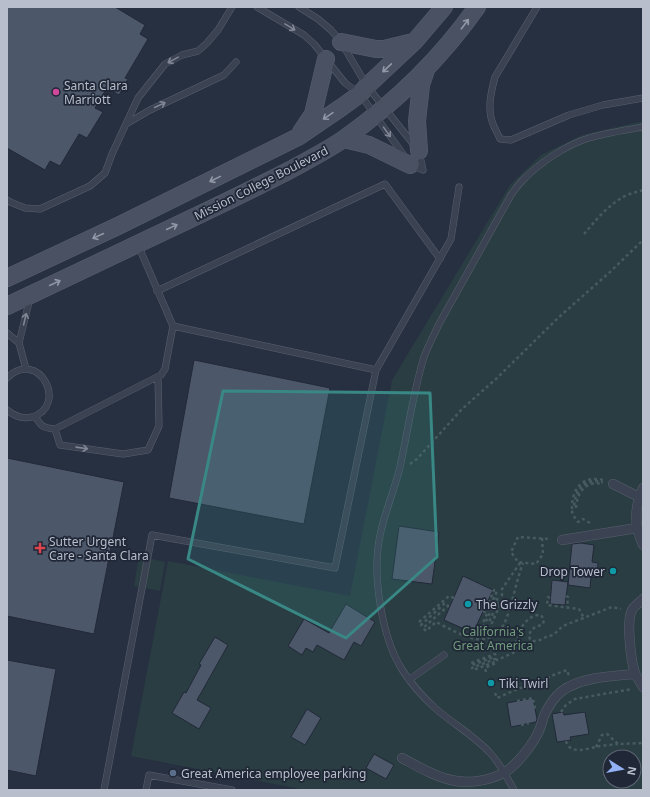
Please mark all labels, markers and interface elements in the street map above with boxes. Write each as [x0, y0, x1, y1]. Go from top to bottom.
one-way arrow [460, 19, 469, 30]
one-way arrow [284, 24, 296, 32]
one-way arrow [167, 56, 179, 64]
one-way arrow [382, 63, 392, 73]
place label: Santa Clara Marriott [64, 77, 128, 108]
marker: Santa Clara Marriott [51, 87, 61, 97]
one-way arrow [154, 101, 166, 108]
one-way arrow [323, 112, 334, 121]
one-way arrow [383, 126, 391, 137]
street label: Mission College Boulevard [191, 142, 331, 224]
one-way arrow [209, 176, 221, 183]
one-way arrow [166, 223, 178, 230]
one-way arrow [92, 233, 104, 240]
one-way arrow [49, 279, 61, 286]
one-way arrow [21, 313, 29, 326]
one-way arrow [75, 444, 88, 452]
place label: Sutter Urgent Care - Santa Clara [49, 533, 149, 564]
marker: Sutter Urgent Care - Santa Clara [34, 542, 46, 554]
place label: Drop Tower [540, 563, 605, 580]
marker: Drop Tower [608, 566, 618, 576]
place label: The Grizzly [476, 596, 538, 613]
marker: The Grizzly [463, 599, 473, 609]
park label: California's Great America [453, 623, 533, 654]
place label: Tiki Twirl [499, 675, 548, 692]
marker: Tiki Twirl [486, 678, 496, 688]
north arrow [602, 749, 642, 789]
place label: Great America employee parking [181, 765, 366, 782]
text: N [624, 765, 641, 777]
marker: Great America employee parking [168, 768, 178, 778]

